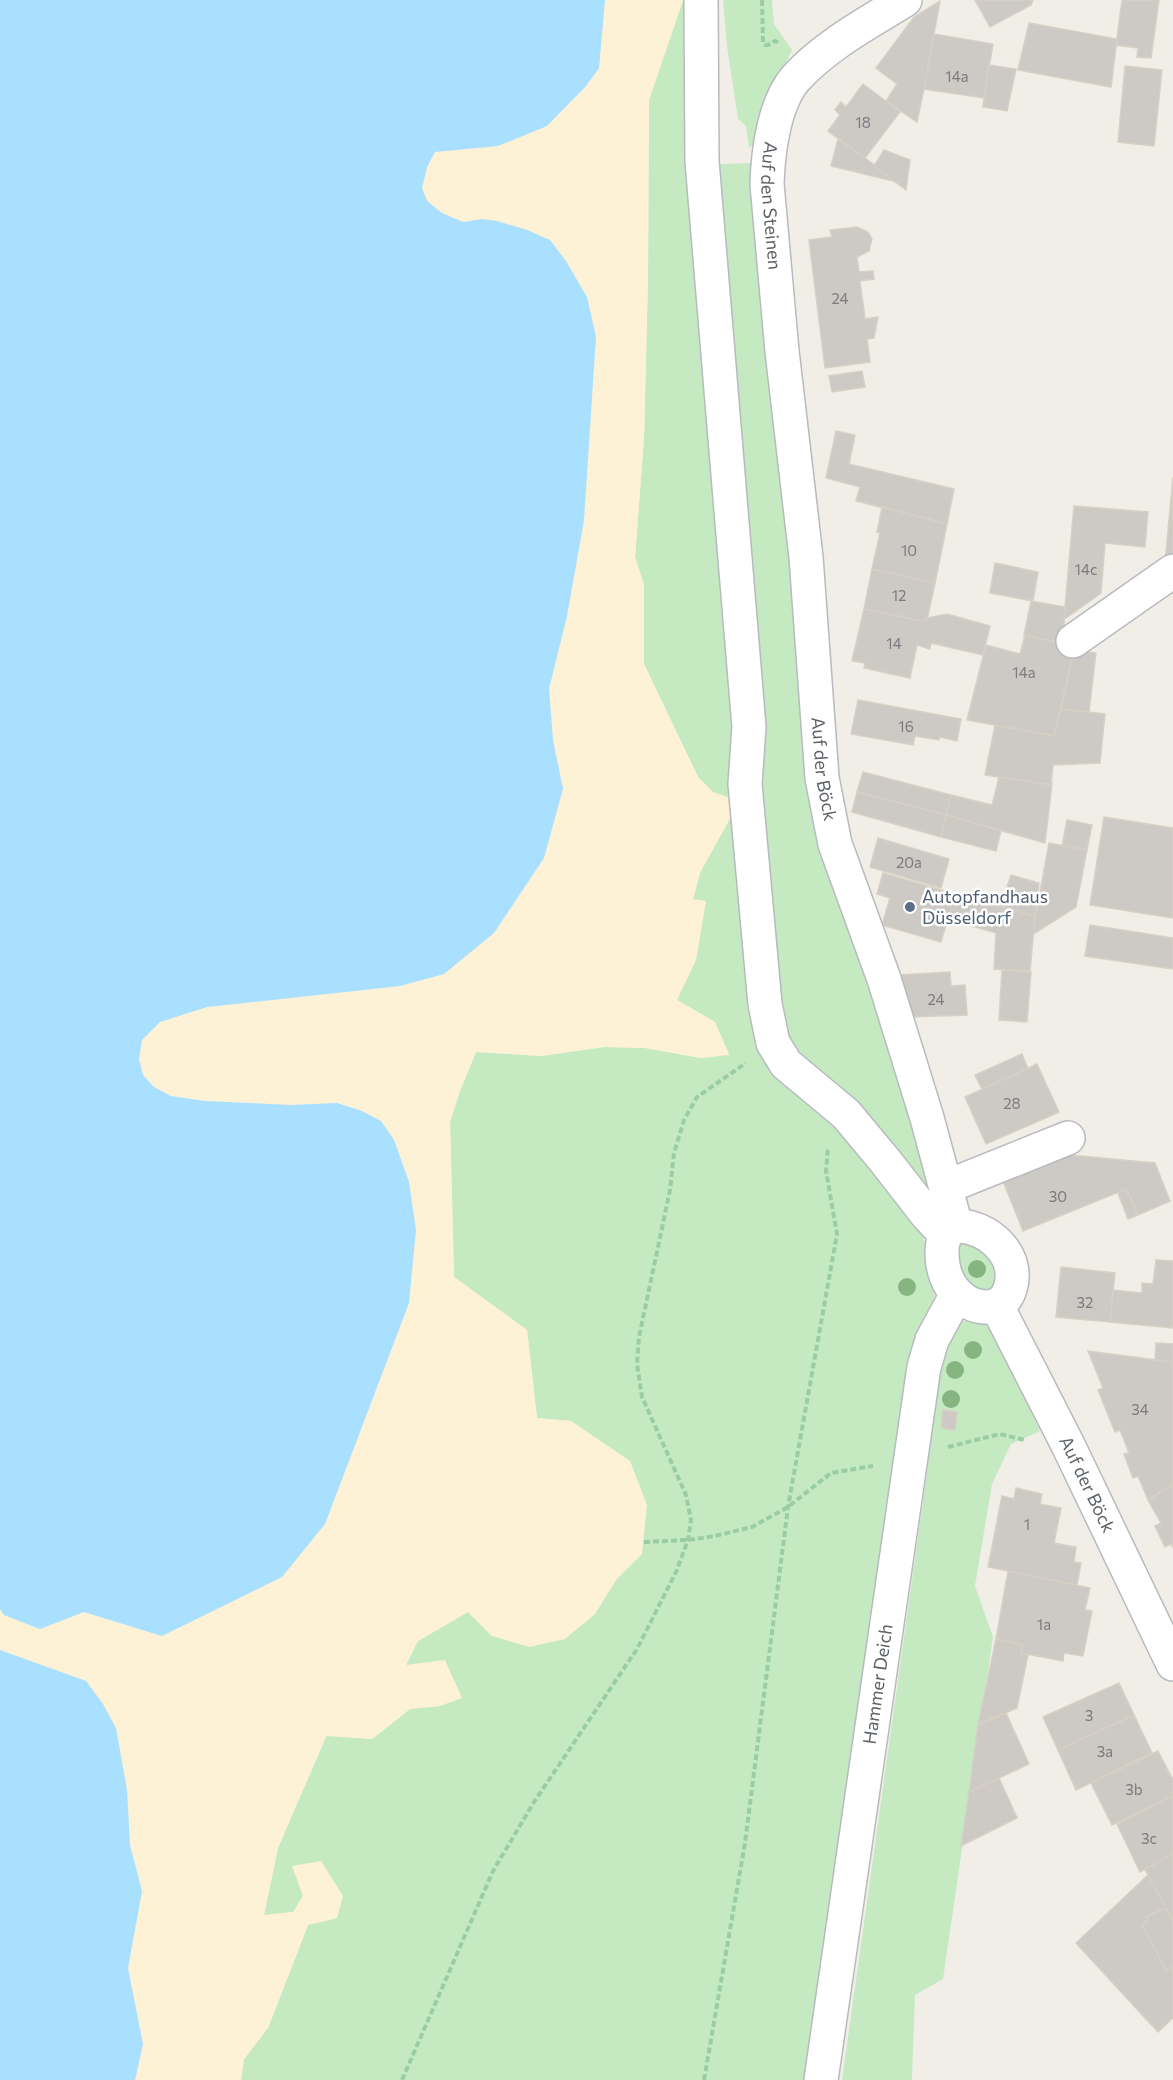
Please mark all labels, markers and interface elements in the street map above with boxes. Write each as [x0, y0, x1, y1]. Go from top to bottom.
house number: 14a [945, 67, 969, 85]
house number: 18 [855, 113, 871, 131]
street label: Auf den Steinen [757, 140, 787, 271]
house number: 24 [831, 289, 849, 307]
house number: 10 [901, 541, 917, 559]
house number: 14c [1075, 560, 1097, 578]
house number: 12 [892, 586, 906, 604]
house number: 14 [886, 634, 902, 652]
house number: 14a [1012, 663, 1036, 681]
street label: Auf der Böck [808, 716, 842, 823]
house number: 16 [898, 717, 914, 735]
house number: 20a [896, 853, 922, 871]
place label: Autopfandhaus Düsseldorf [922, 885, 1048, 928]
marker: Autopfandhaus Düsseldorf [903, 900, 917, 914]
house number: 24 [927, 990, 945, 1008]
house number: 28 [1003, 1094, 1021, 1112]
house number: 30 [1049, 1187, 1067, 1205]
house number: 32 [1077, 1293, 1093, 1311]
house number: 34 [1131, 1400, 1149, 1418]
street label: Auf der Böck [1055, 1432, 1121, 1536]
house number: 1 [1024, 1515, 1030, 1533]
house number: 1a [1037, 1615, 1051, 1633]
street label: Hammer Deich [858, 1622, 897, 1745]
house number: 3 [1085, 1706, 1093, 1724]
house number: 3a [1097, 1742, 1113, 1760]
house number: 3b [1125, 1780, 1143, 1798]
house number: 3c [1141, 1829, 1157, 1847]

